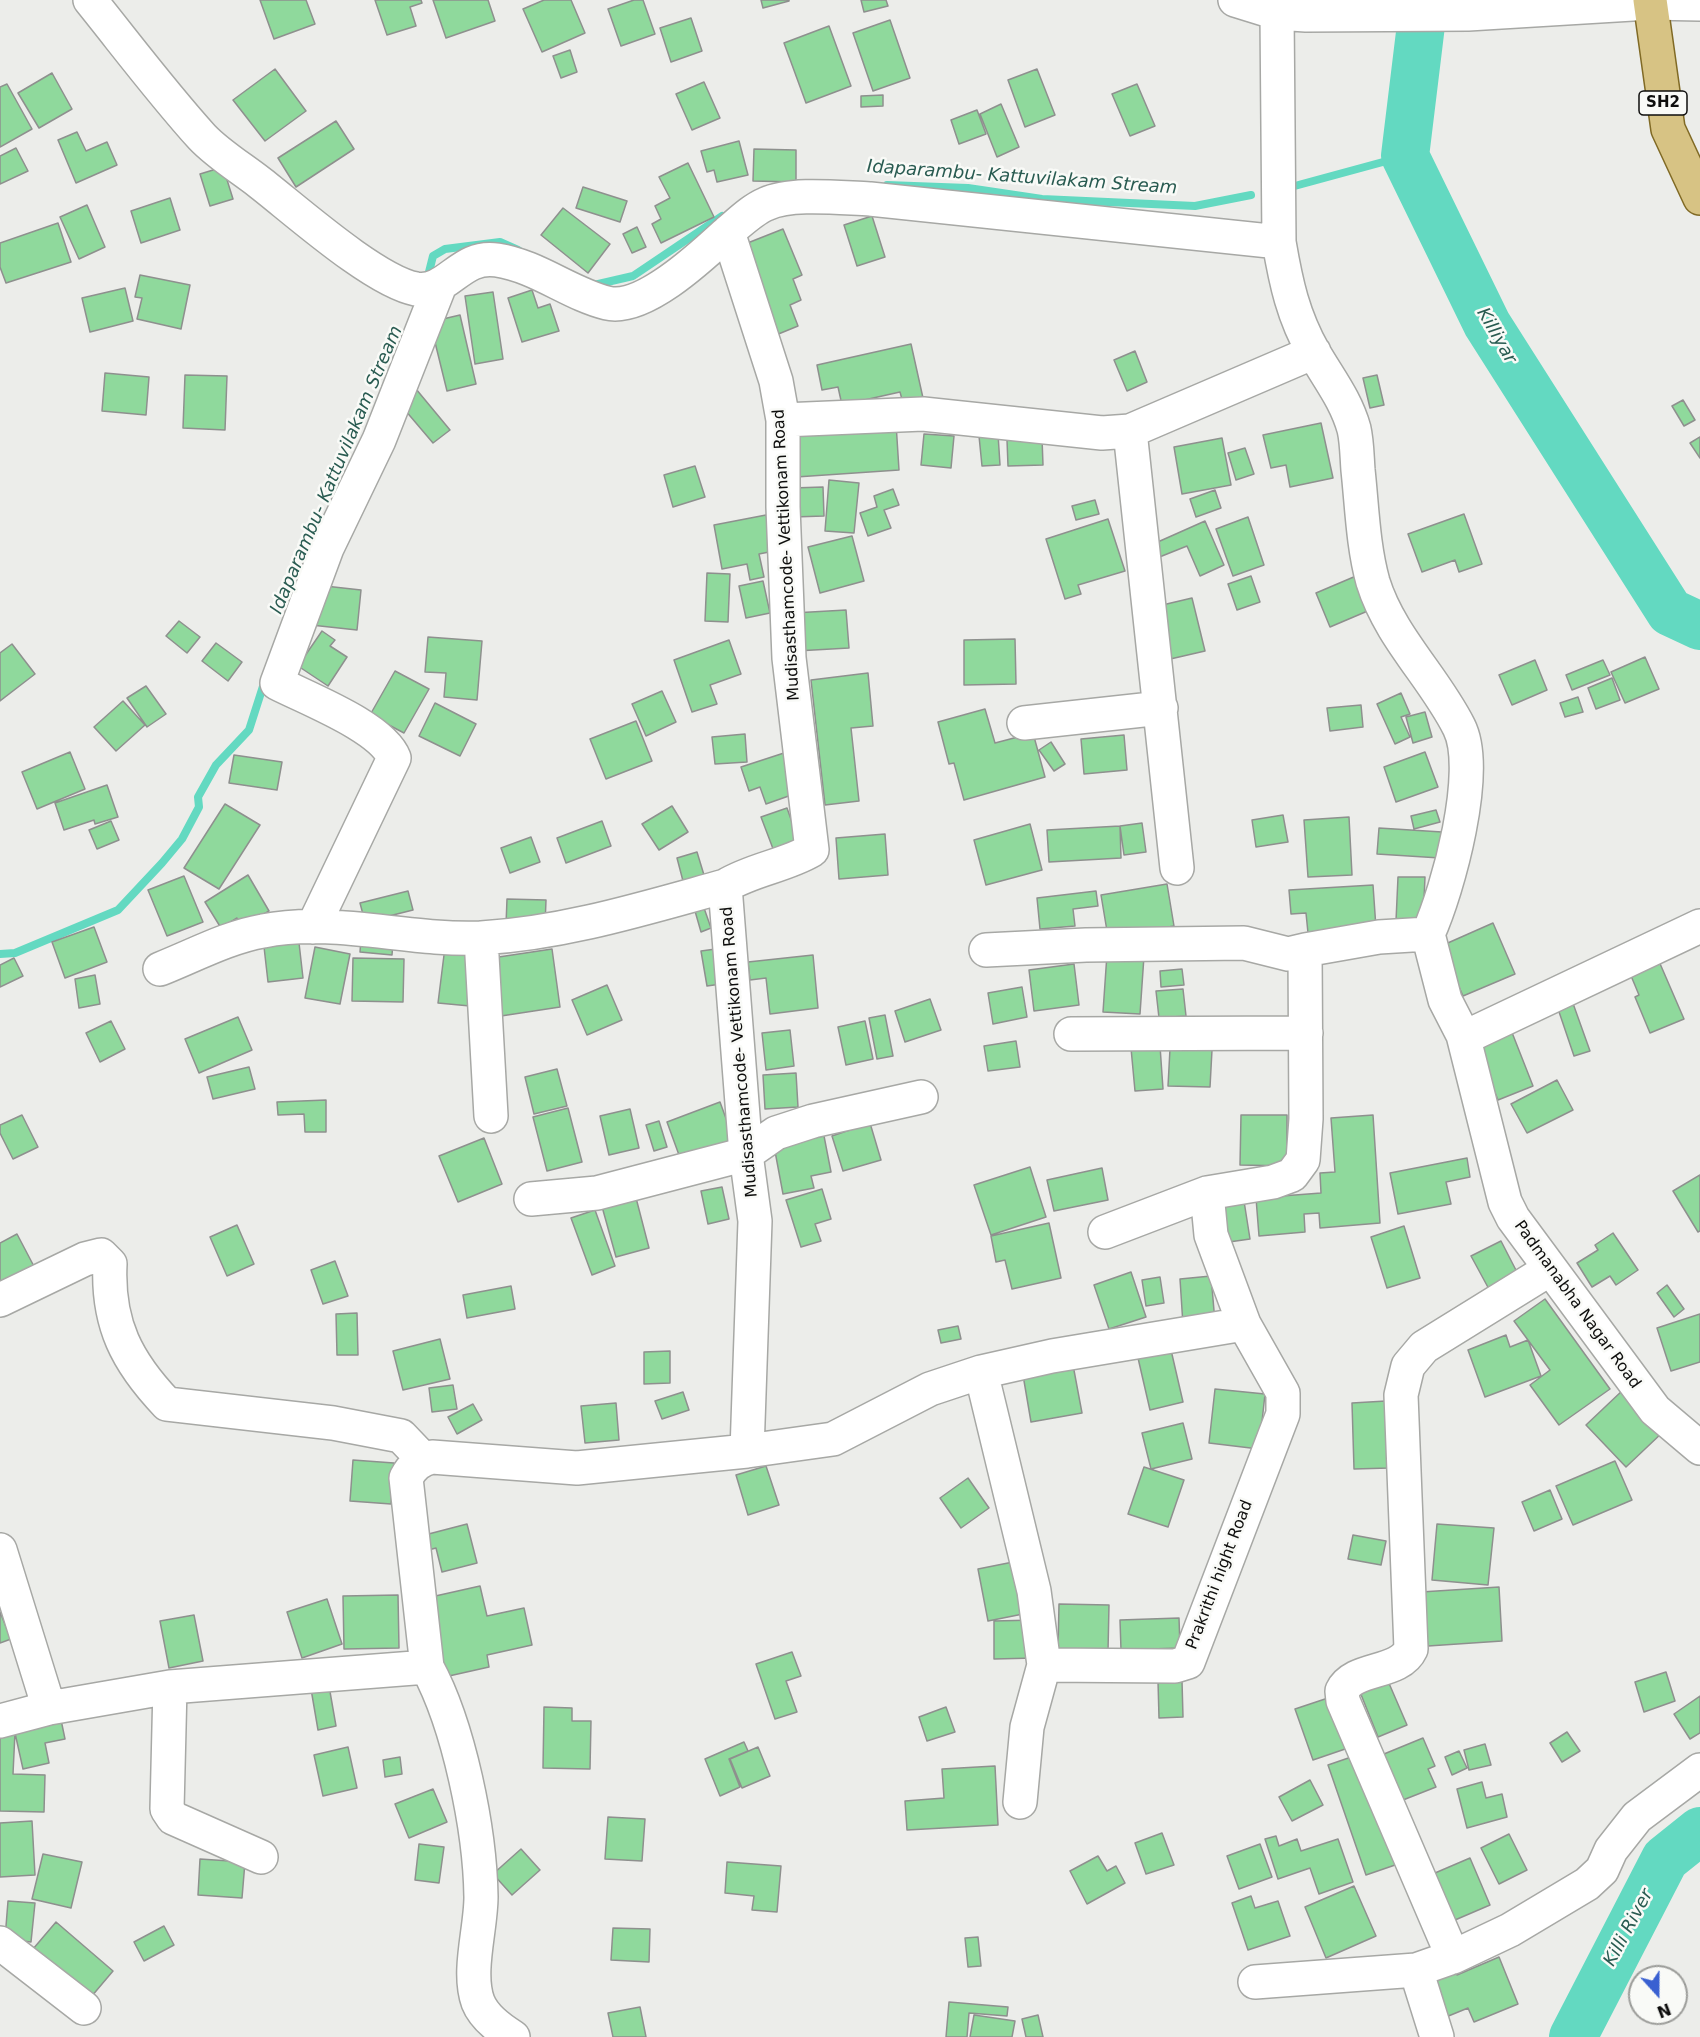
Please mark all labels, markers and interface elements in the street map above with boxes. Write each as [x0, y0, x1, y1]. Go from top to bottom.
road number: SH2 [1639, 91, 1687, 115]
water label: Idaparambu- Kattuvilakam Stream [866, 156, 1178, 200]
water label: Killiyar [1471, 304, 1521, 368]
water label: Idaparambu- Kattuvilakam Stream [266, 323, 408, 617]
street label: Mudisasthamcode- Vettikonam Road [770, 409, 804, 701]
street label: Mudisasthamcode- Vettikonam Road [718, 906, 762, 1198]
street label: Padmanabha Nagar Road [1510, 1217, 1644, 1393]
street label: Prakrithi hight Road [1183, 1498, 1257, 1652]
water label: Killi River [1600, 1886, 1658, 1970]
north arrow [1628, 1965, 1688, 2025]
text: N [1654, 1999, 1674, 2022]

